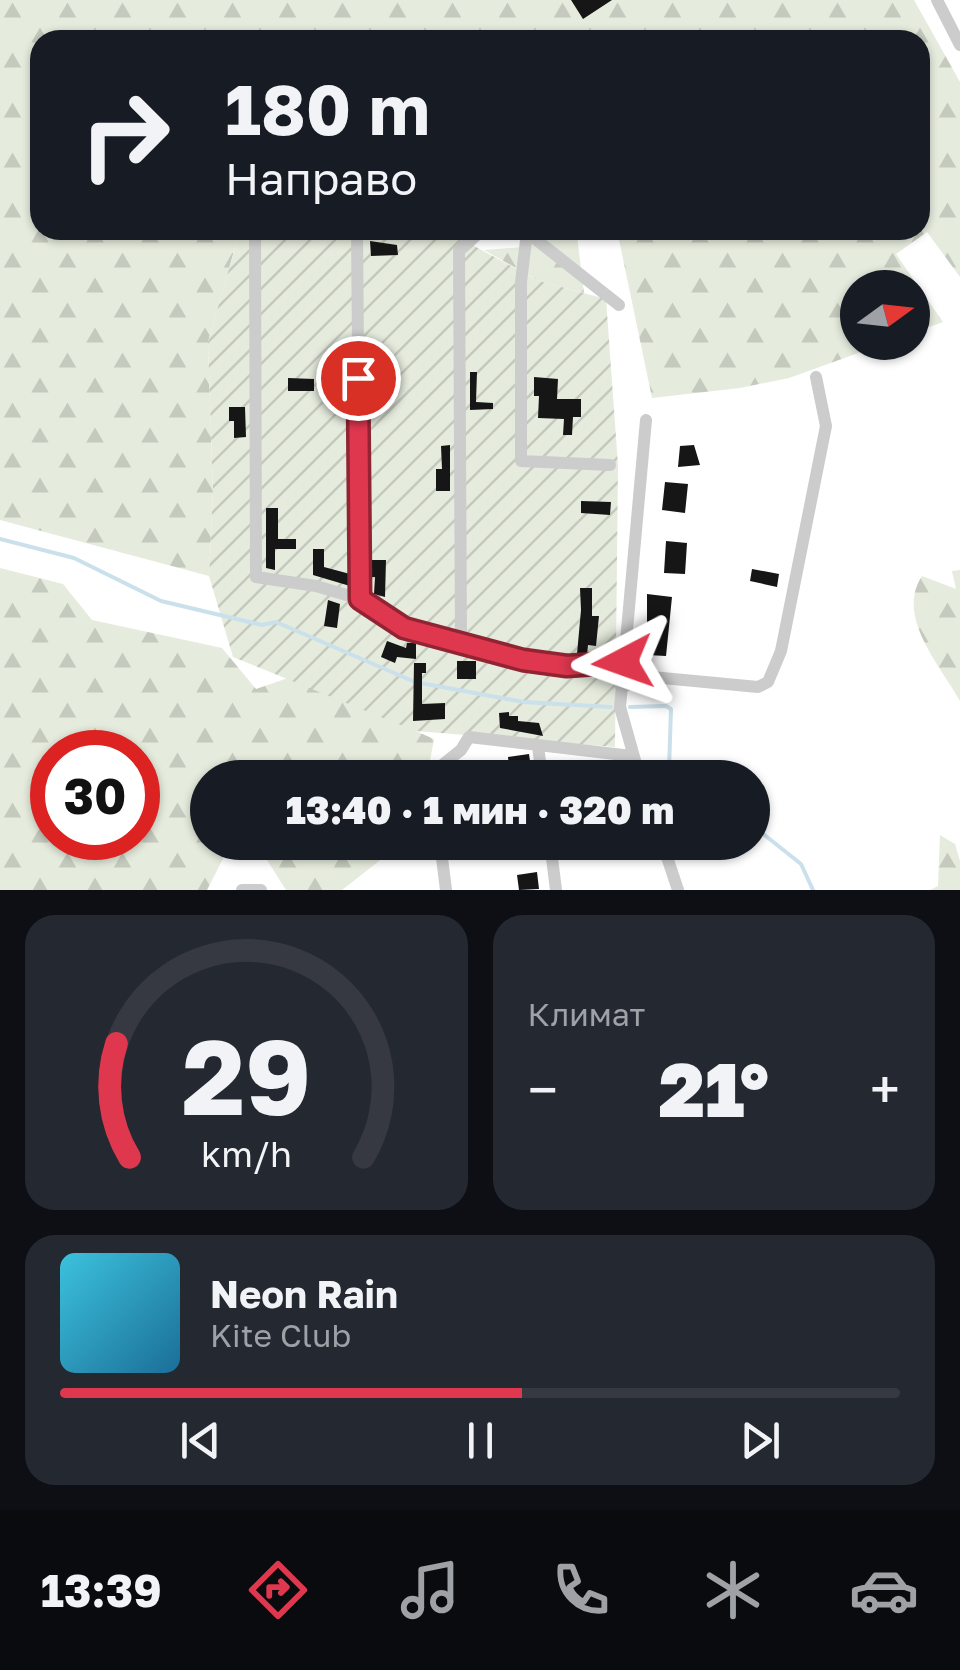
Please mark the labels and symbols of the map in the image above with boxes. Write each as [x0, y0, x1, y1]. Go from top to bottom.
north arrow [840, 270, 930, 360]
pin [316, 336, 401, 421]
position arrow [571, 610, 675, 714]
speed limit sign: 30 [30, 730, 160, 860]

